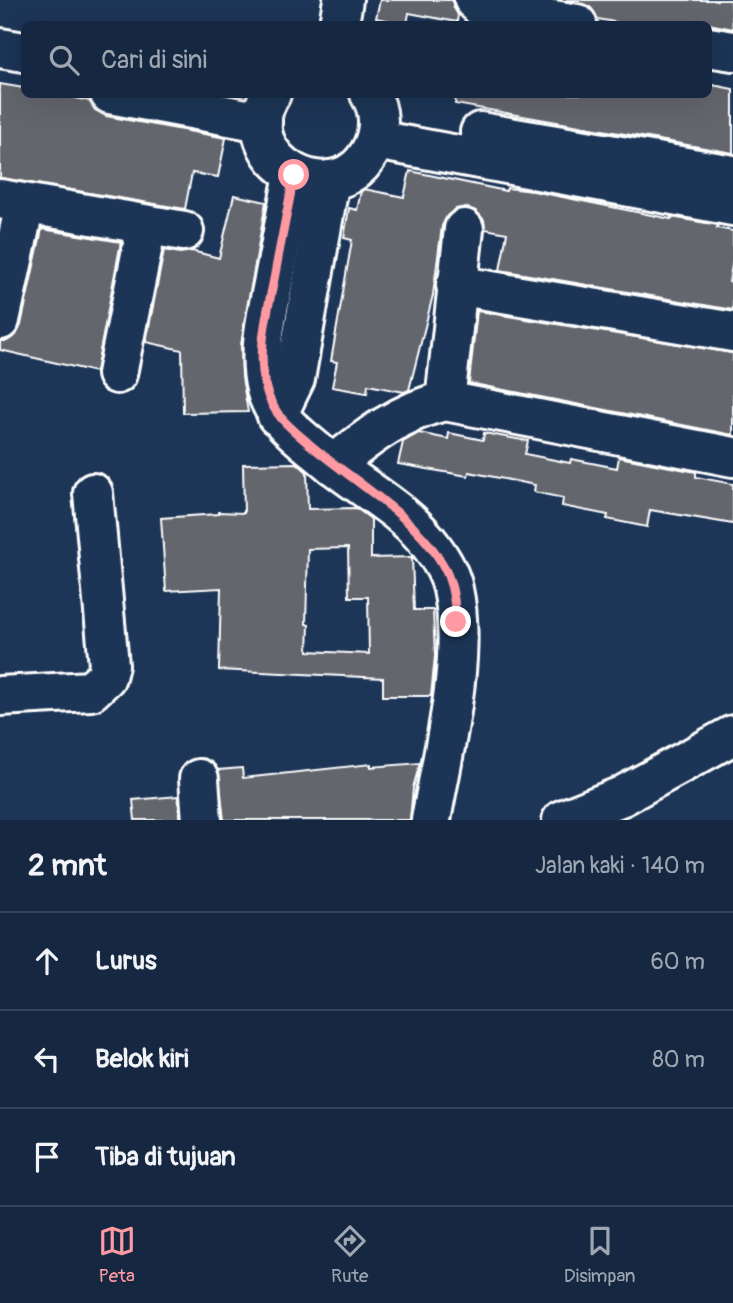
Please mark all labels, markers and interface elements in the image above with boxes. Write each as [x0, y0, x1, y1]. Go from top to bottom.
search box [21, 21, 712, 98]
icon: search [45, 41, 83, 79]
text: Cari di sini [101, 44, 207, 76]
route start [278, 159, 309, 190]
route end [440, 606, 471, 637]
text: 2 mnt [28, 847, 107, 884]
text: Jalan kaki · 140 m [535, 851, 705, 880]
icon: ahead [28, 942, 66, 980]
text: Lurus [95, 945, 157, 977]
text: 60 m [650, 947, 705, 976]
icon: left [28, 1040, 66, 1078]
text: Belok kiri [95, 1043, 189, 1075]
text: 80 m [652, 1045, 705, 1074]
icon: arrive [28, 1138, 66, 1176]
text: Tiba di tujuan [95, 1141, 236, 1173]
tab: Peta [98, 1222, 136, 1288]
tab: Rute [331, 1222, 369, 1288]
tab: Disimpan [564, 1222, 635, 1288]

